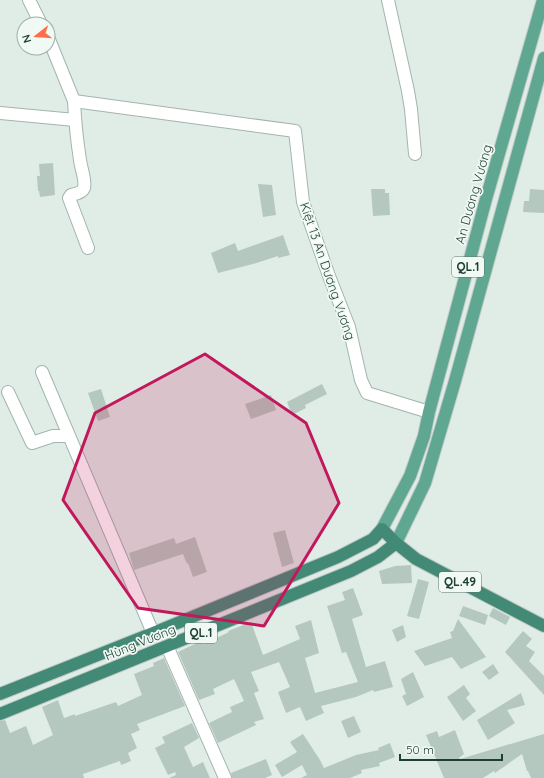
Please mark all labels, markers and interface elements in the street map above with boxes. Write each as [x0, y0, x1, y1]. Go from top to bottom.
north arrow [16, 16, 56, 56]
text: N [19, 33, 34, 45]
street label: An Dương Vương [451, 142, 495, 246]
street label: Kiệt 13 An Dương Vương [297, 200, 359, 342]
road number: QL.1 [452, 257, 484, 277]
road number: QL.49 [439, 572, 481, 592]
street label: Hùng Vương [102, 620, 178, 664]
road number: QL.1 [185, 623, 217, 643]
scale bar [400, 736, 502, 762]
text: 50 m [406, 742, 434, 757]

